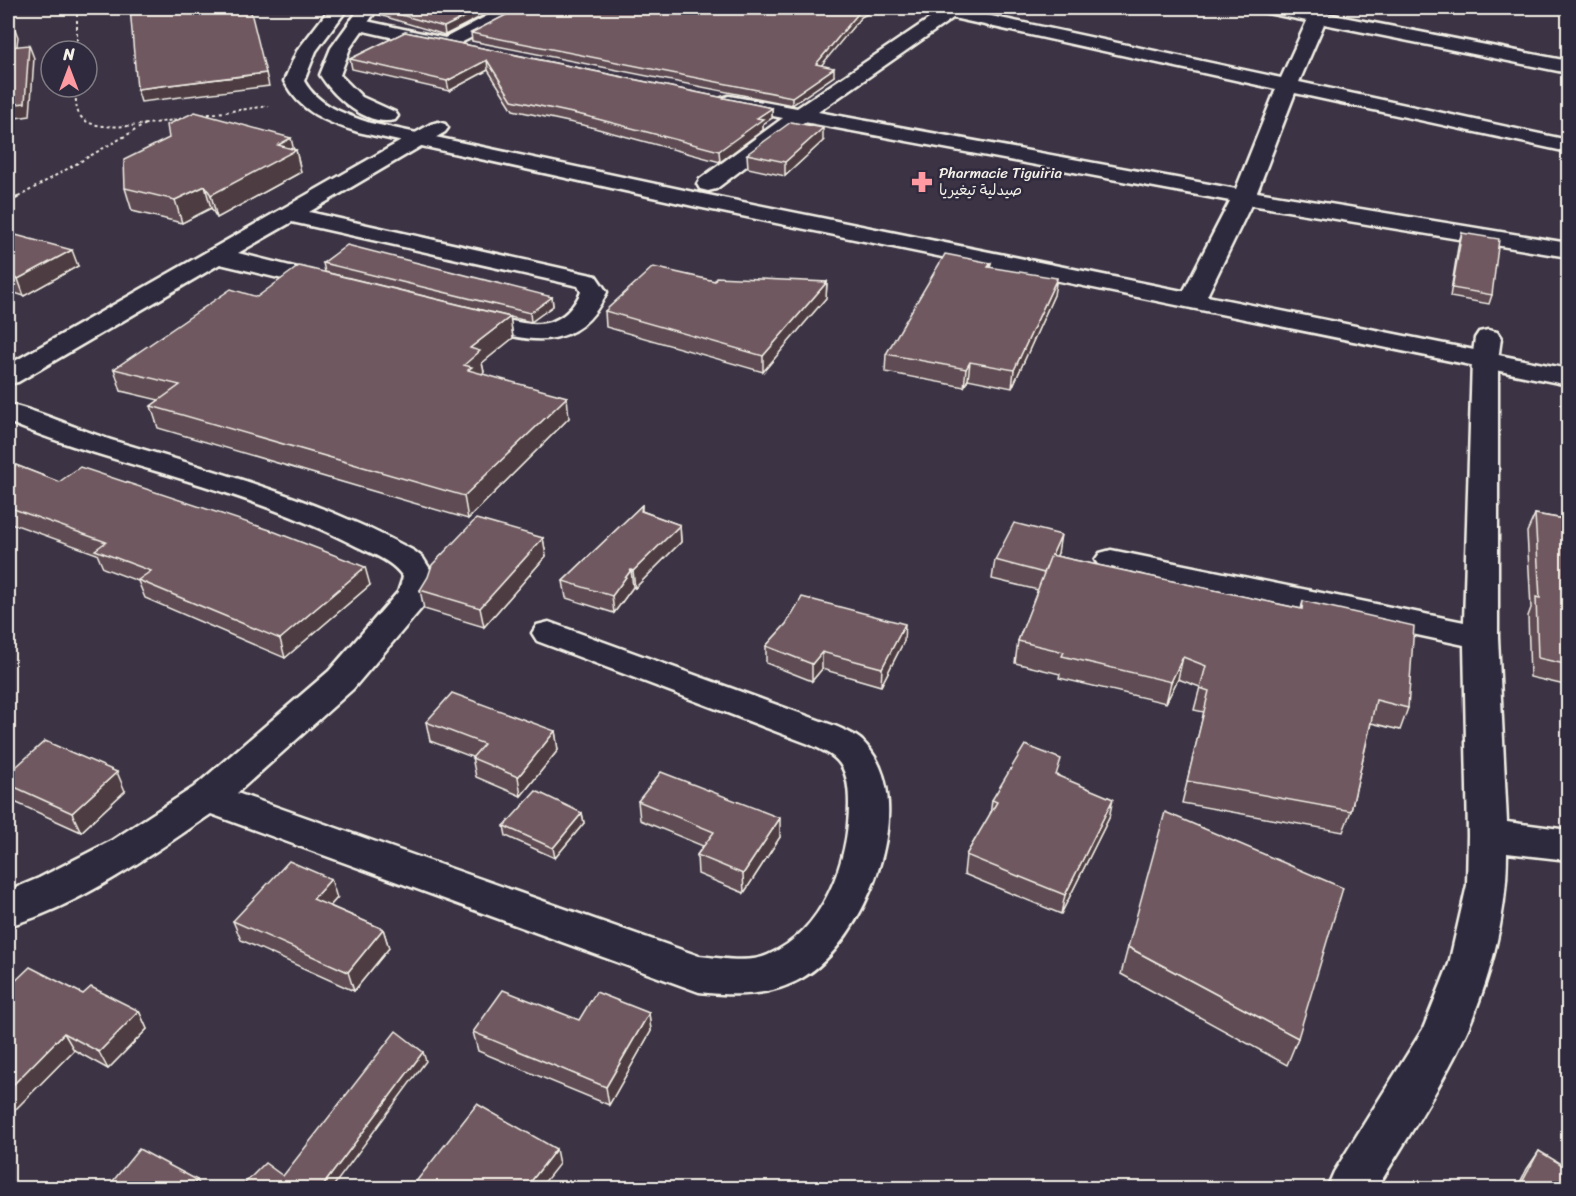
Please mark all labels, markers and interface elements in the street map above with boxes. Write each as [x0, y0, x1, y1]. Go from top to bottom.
north arrow [39, 39, 99, 99]
text: N [62, 40, 75, 69]
place label: Pharmacie Tiguiria صيدلية تيغيريا [939, 160, 1062, 203]
pharmacy icon: Pharmacie Tiguiria صيدلية تيغيريا [910, 170, 934, 194]

